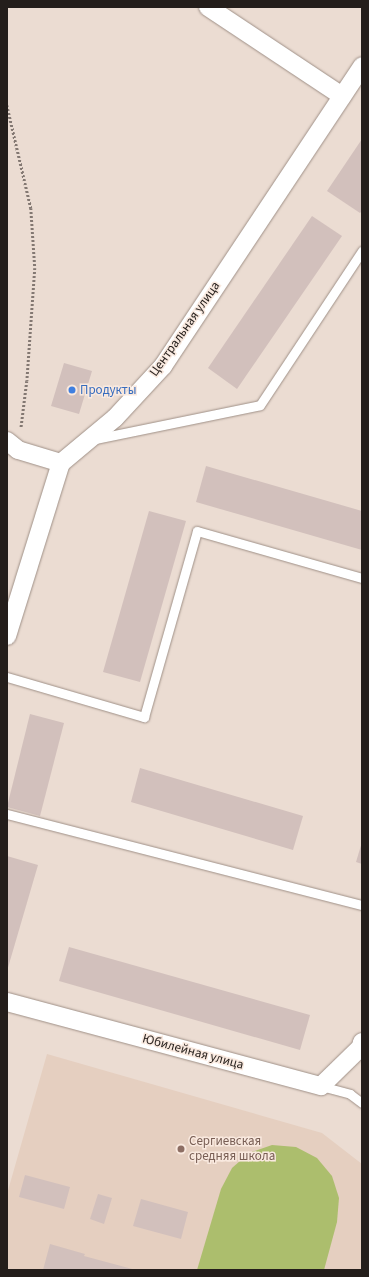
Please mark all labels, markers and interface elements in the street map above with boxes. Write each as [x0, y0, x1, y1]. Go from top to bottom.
street label: Центральная улица [146, 279, 224, 379]
place label: Продукты [80, 382, 137, 398]
marker: Продукты [67, 385, 77, 395]
street label: Юбилейная улица [141, 1031, 245, 1073]
place label: Сергиевская средняя школа [189, 1134, 275, 1165]
marker: Сергиевская средняя школа [176, 1144, 186, 1154]

